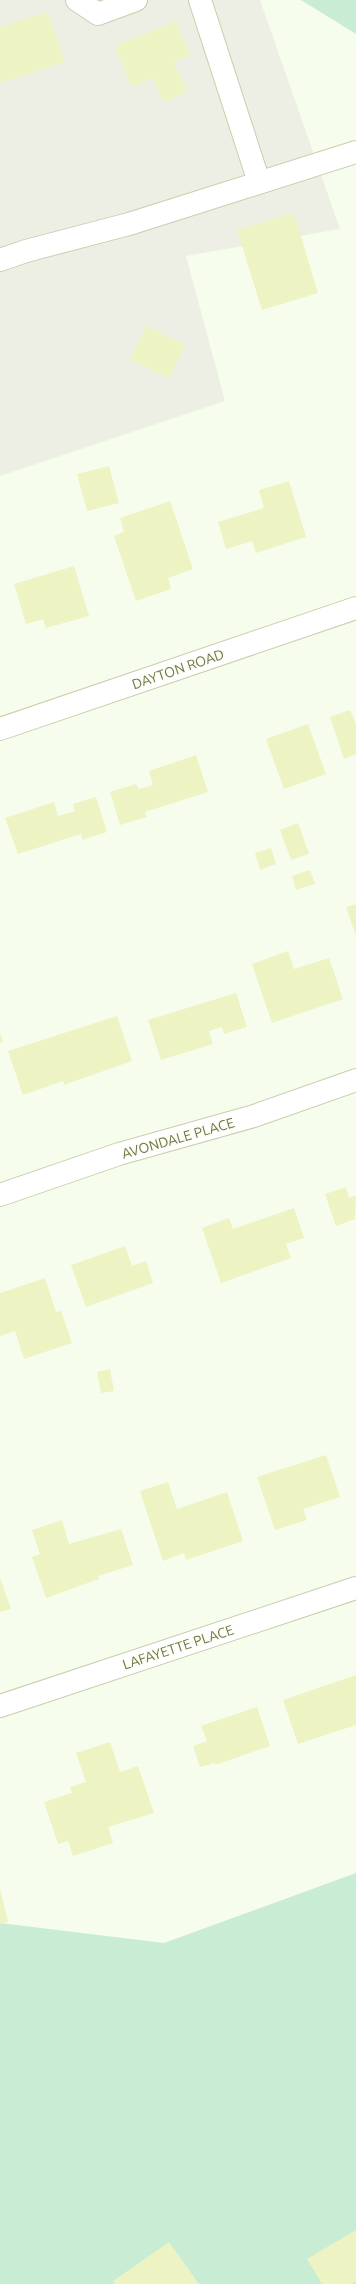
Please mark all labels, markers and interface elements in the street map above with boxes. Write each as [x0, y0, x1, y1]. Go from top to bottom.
street label: DAYTON ROAD [130, 646, 226, 692]
street label: AVONDALE PLACE [120, 1114, 236, 1162]
street label: LAFAYETTE PLACE [120, 1621, 236, 1673]

